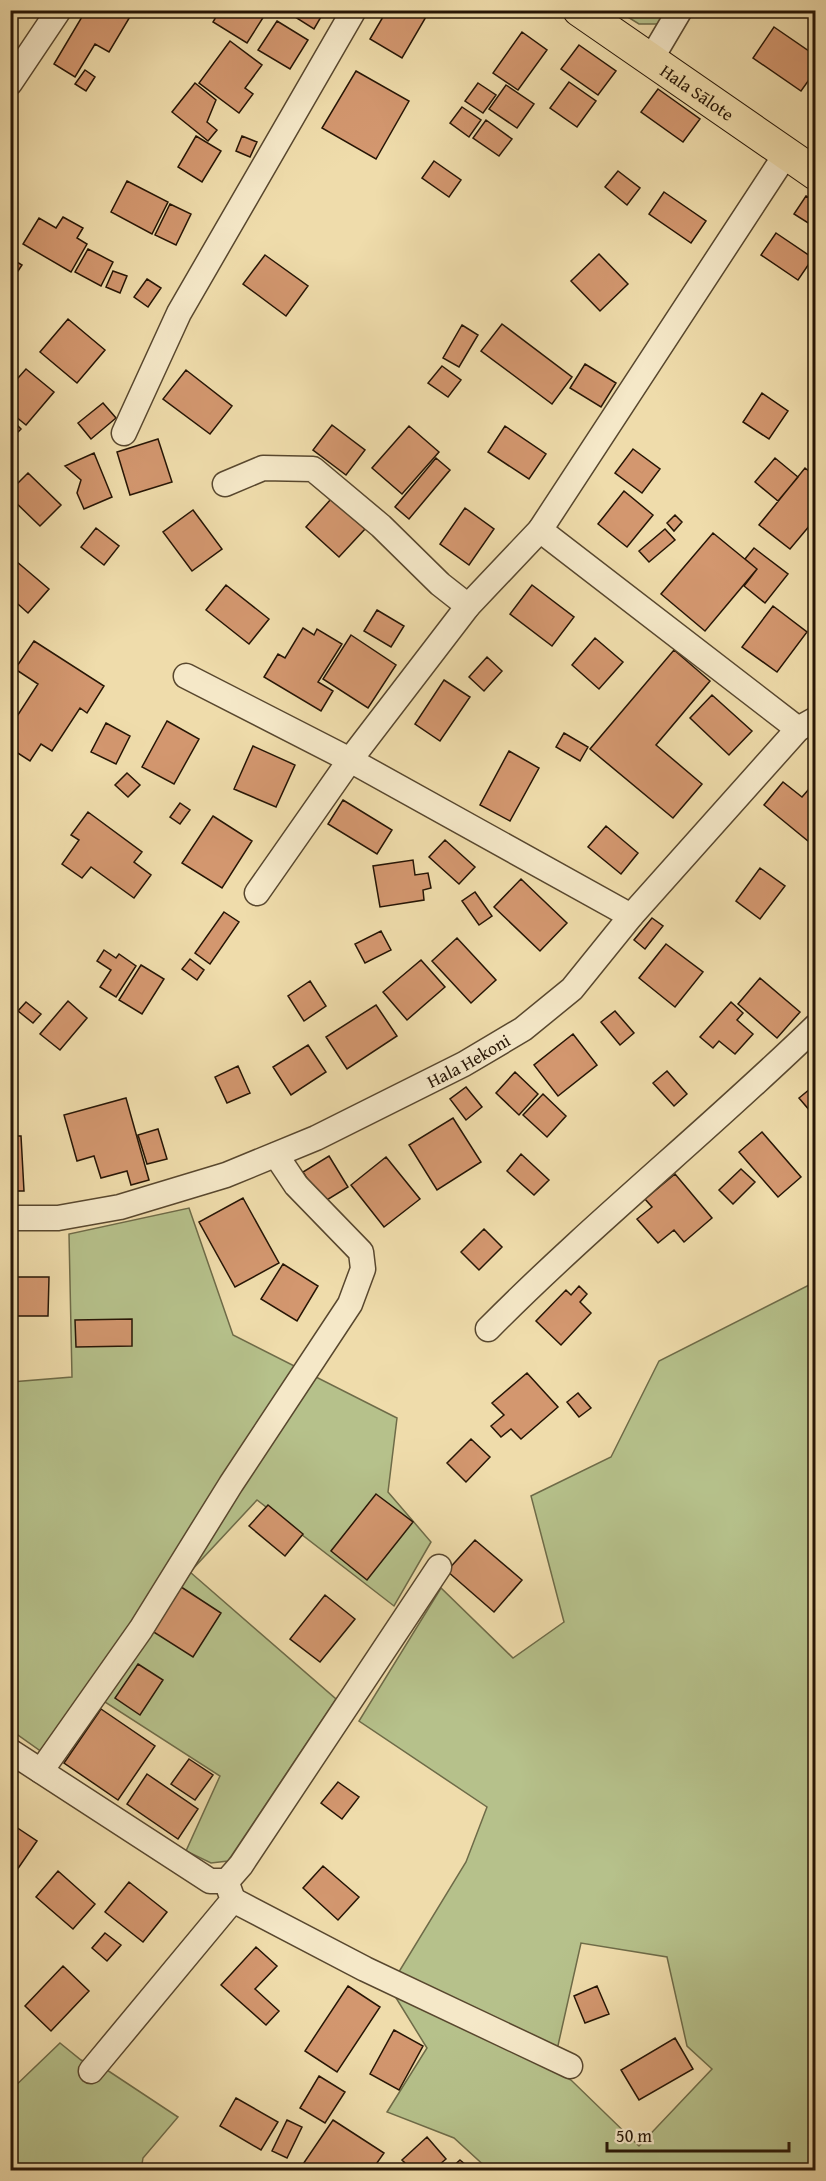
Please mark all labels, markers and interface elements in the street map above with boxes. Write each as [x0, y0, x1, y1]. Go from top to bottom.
street label: Hala Sālote [655, 57, 740, 127]
street label: Hala Hekoni [422, 1026, 515, 1094]
scale bar [607, 2115, 788, 2153]
text: 50 m [616, 2122, 652, 2149]

